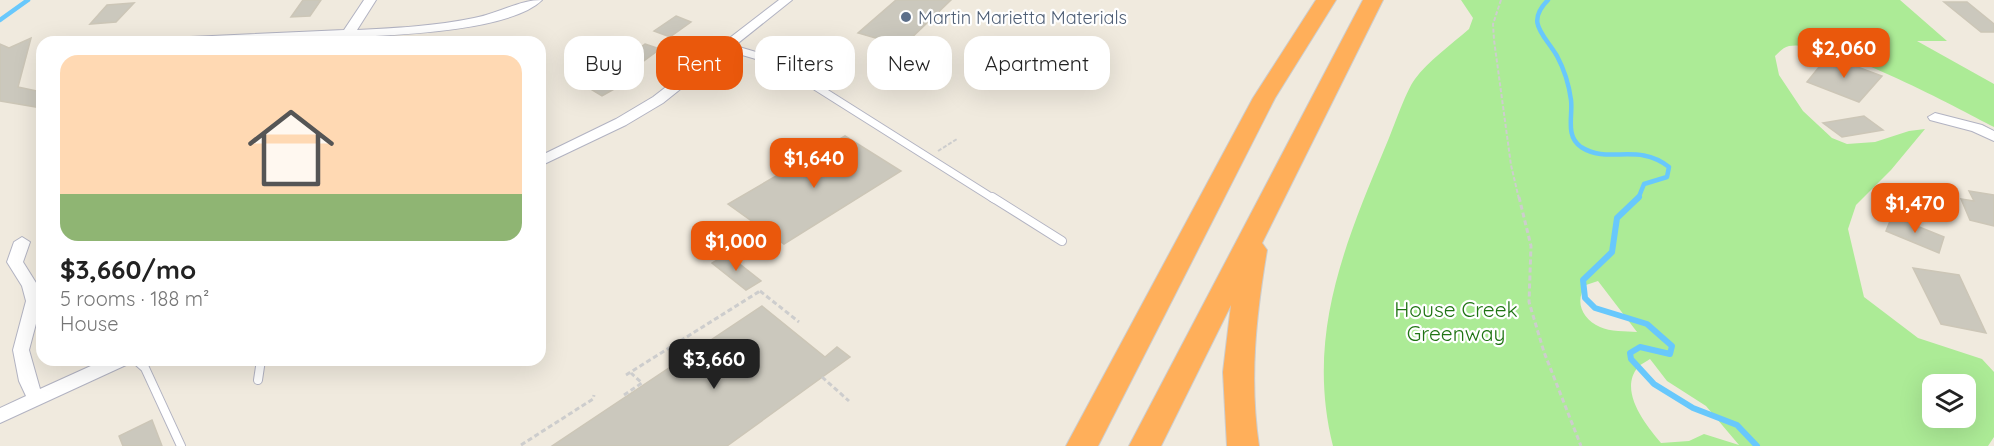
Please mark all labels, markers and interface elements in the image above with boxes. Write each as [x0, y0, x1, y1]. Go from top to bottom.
place label: Martin Marietta Materials [918, 6, 1127, 29]
marker: Martin Marietta Materials [899, 10, 913, 24]
pin: $2,060 [1795, 28, 1893, 79]
text: $2,060 [1812, 35, 1876, 60]
chip: Buy [564, 36, 644, 90]
chip: Rent [656, 36, 743, 90]
chip: Filters [755, 36, 855, 90]
chip: New [867, 36, 952, 90]
chip: Apartment [964, 36, 1110, 90]
icon: home [237, 94, 345, 202]
pin: $1,640 [765, 138, 863, 189]
text: $1,640 [784, 145, 844, 170]
pin: $1,470 [1866, 183, 1964, 234]
text: $1,470 [1885, 190, 1945, 215]
pin: $1,000 [687, 221, 785, 272]
text: $1,000 [705, 228, 767, 253]
text: $3,660/mo [60, 253, 196, 286]
text: 5 rooms · 188 m² [60, 286, 209, 311]
park label: House Creek Greenway [1394, 296, 1518, 346]
text: House [60, 311, 119, 336]
pin: $3,660 [665, 339, 763, 390]
text: $3,660 [683, 346, 745, 371]
map controls [1922, 374, 1976, 428]
button: layers [1922, 374, 1976, 428]

